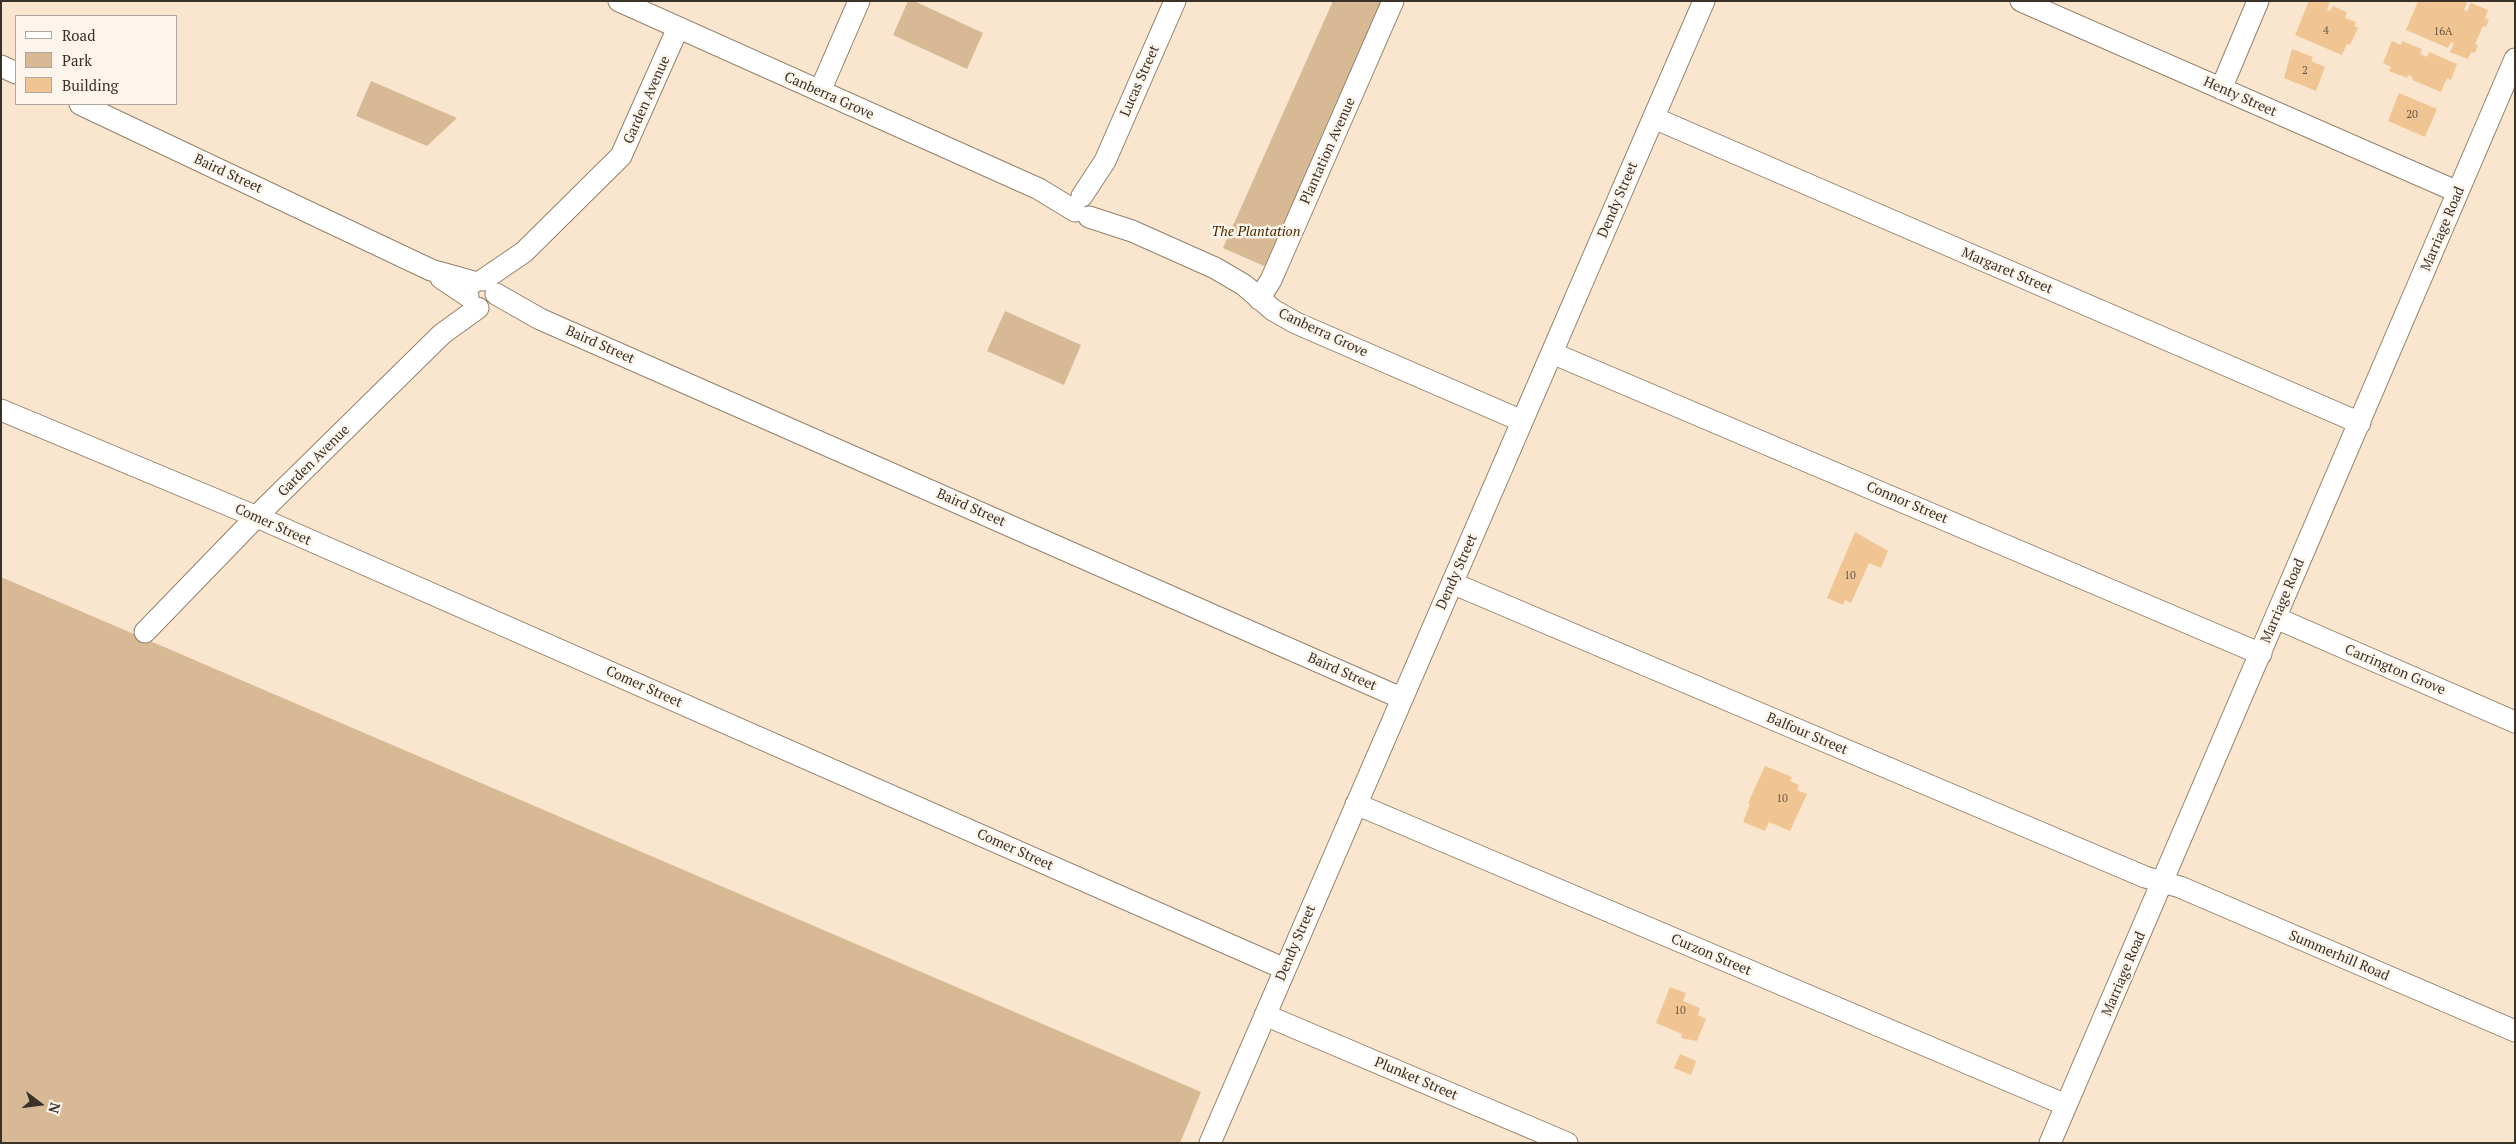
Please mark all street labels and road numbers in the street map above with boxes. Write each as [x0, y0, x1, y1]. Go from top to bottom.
street label: Lucas Street [1117, 43, 1163, 119]
street label: Garden Avenue [620, 53, 674, 147]
street label: Canberra Grove [781, 69, 877, 123]
street label: Henty Street [2201, 73, 2279, 121]
street label: Plantation Avenue [1297, 95, 1359, 207]
street label: Baird Street [191, 151, 265, 197]
street label: Dendy Street [1594, 160, 1642, 240]
street label: Marriage Road [2418, 184, 2468, 274]
street label: Margaret Street [1959, 244, 2055, 298]
street label: Canberra Grove [1276, 305, 1370, 361]
street label: Baird Street [563, 322, 637, 368]
street label: Garden Avenue [275, 422, 353, 500]
street label: Connor Street [1864, 478, 1950, 528]
street label: Baird Street [934, 485, 1008, 531]
street label: Comer Street [232, 501, 314, 549]
street label: Dendy Street [1433, 532, 1481, 612]
street label: Marriage Road [2258, 556, 2308, 646]
street label: Carrington Grove [2342, 641, 2448, 699]
street label: Baird Street [1305, 649, 1379, 695]
street label: Comer Street [603, 663, 685, 711]
street label: Balfour Street [1764, 709, 1850, 759]
street label: Comer Street [974, 826, 1056, 874]
street label: Dendy Street [1272, 903, 1320, 983]
street label: Summerhill Road [2286, 927, 2392, 985]
street label: Marriage Road [2099, 929, 2149, 1019]
street label: Curzon Street [1668, 930, 1754, 980]
street label: Plunket Street [1372, 1054, 1460, 1104]

